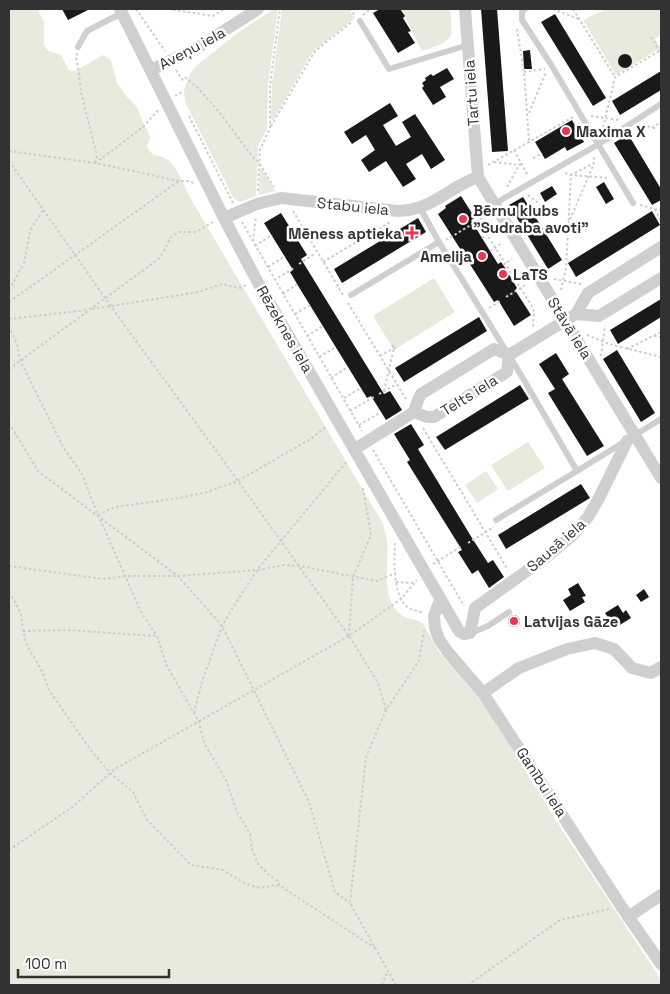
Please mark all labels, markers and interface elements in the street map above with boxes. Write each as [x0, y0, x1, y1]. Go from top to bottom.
street label: Aveņu iela [155, 22, 229, 73]
street label: Tartu iela [459, 59, 483, 127]
place label: Maxima X [576, 122, 646, 141]
marker: Maxima X [560, 125, 572, 137]
street label: Stabu iela [316, 193, 390, 219]
place label: Bērnu klubs "Sudraba avoti" [473, 201, 589, 237]
marker: Bērnu klubs "Sudraba avoti" [457, 213, 469, 225]
place label: Mēness aptieka [288, 224, 402, 243]
marker: Mēness aptieka [406, 227, 418, 239]
place label: Amelija [420, 247, 472, 266]
marker: Amelija [476, 250, 488, 262]
place label: LaTS [513, 265, 548, 284]
marker: LaTS [497, 268, 509, 280]
street label: Rēzeknes iela [252, 282, 318, 376]
street label: Stāvā iela [544, 294, 597, 363]
street label: Telts iela [437, 370, 501, 420]
street label: Sausā iela [523, 514, 590, 576]
place label: Latvijas Gāze [524, 612, 619, 631]
marker: Latvijas Gāze [508, 615, 520, 627]
street label: Ganību iela [512, 744, 572, 821]
scale bar [18, 946, 169, 978]
text: 100 m [25, 954, 67, 973]

